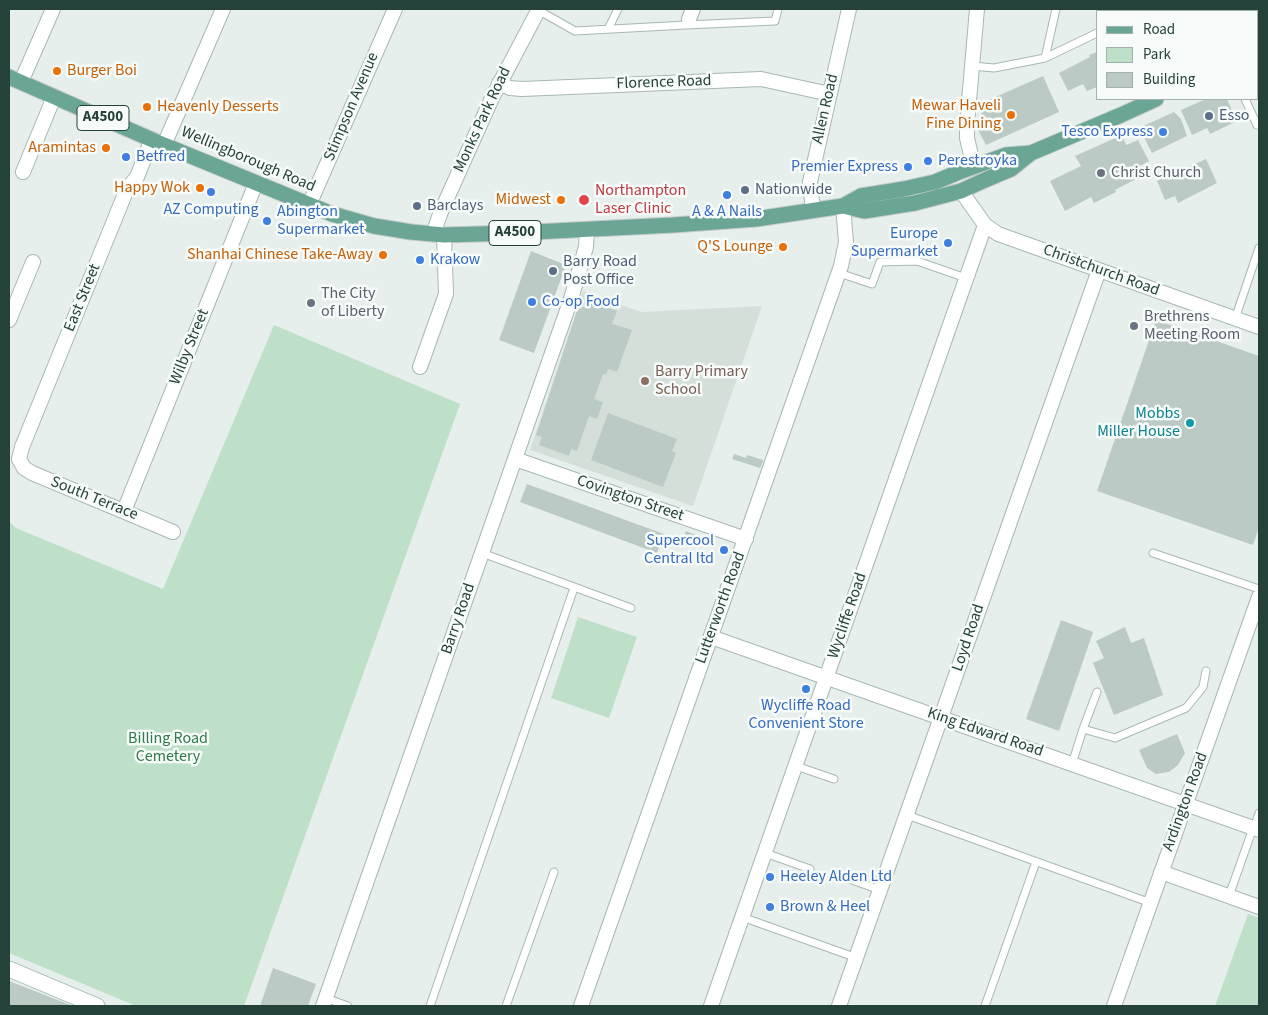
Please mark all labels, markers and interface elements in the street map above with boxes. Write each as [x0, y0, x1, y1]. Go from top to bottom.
legend [1096, 10, 1258, 100]
text: Road [1143, 19, 1175, 40]
text: Park [1143, 44, 1171, 65]
street label: Stimpson Avenue [320, 50, 384, 164]
place label: Burger Boi [67, 61, 137, 81]
street label: Monks Park Road [450, 64, 516, 176]
marker: Burger Boi [51, 65, 63, 77]
text: Building [1143, 69, 1195, 90]
street label: Florence Road [616, 72, 712, 94]
street label: Allen Road [809, 72, 843, 146]
place label: Mewar Haveli Fine Dining [911, 96, 1001, 134]
place label: Heavenly Desserts [157, 97, 279, 117]
marker: Heavenly Desserts [141, 101, 153, 113]
road number: A4500 [77, 106, 129, 130]
place label: Esso [1219, 106, 1250, 126]
marker: Mewar Haveli Fine Dining [1005, 109, 1017, 121]
marker: Esso [1203, 110, 1215, 122]
place label: Tesco Express [1061, 122, 1153, 142]
street label: Wellingborough Road [178, 123, 318, 197]
marker: Tesco Express [1157, 126, 1169, 138]
place label: Aramintas [28, 138, 96, 158]
marker: Aramintas [100, 142, 112, 154]
place label: Betfred [136, 147, 185, 167]
marker: Betfred [120, 151, 132, 163]
place label: Perestroyka [938, 151, 1017, 171]
marker: Perestroyka [922, 155, 934, 167]
place label: Premier Express [791, 157, 898, 177]
marker: Premier Express [902, 161, 914, 173]
place label: Christ Church [1111, 163, 1201, 183]
marker: Christ Church [1095, 167, 1107, 179]
place label: Happy Wok [114, 178, 190, 198]
place label: Nationwide [755, 180, 832, 200]
place label: Northampton Laser Clinic [595, 181, 686, 219]
marker: Happy Wok [194, 182, 206, 194]
marker: Nationwide [739, 184, 751, 196]
marker: AZ Computing [205, 186, 217, 198]
marker: A & A Nails [721, 189, 733, 201]
place label: Midwest [495, 190, 551, 210]
marker: Northampton Laser Clinic [577, 193, 591, 207]
marker: Midwest [555, 194, 567, 206]
place label: Barclays [427, 196, 483, 216]
place label: AZ Computing [163, 200, 259, 220]
marker: Barclays [411, 200, 423, 212]
place label: Abington Supermarket [277, 202, 364, 240]
place label: A & A Nails [692, 202, 762, 222]
marker: Abington Supermarket [261, 215, 273, 227]
road number: A4500 [489, 220, 541, 246]
place label: Europe Supermarket [851, 224, 938, 262]
place label: Q'S Lounge [697, 237, 773, 257]
marker: Europe Supermarket [942, 237, 954, 249]
marker: Q'S Lounge [777, 241, 789, 253]
street label: Christchurch Road [1040, 241, 1162, 301]
place label: Shanhai Chinese Take-Away [187, 245, 373, 265]
marker: Shanhai Chinese Take-Away [377, 249, 389, 261]
place label: Krakow [430, 250, 480, 270]
place label: Barry Road Post Office [563, 252, 637, 290]
marker: Krakow [414, 254, 426, 266]
street label: East Street [61, 261, 105, 335]
marker: Barry Road Post Office [547, 265, 559, 277]
place label: The City of Liberty [321, 284, 384, 322]
place label: Co-op Food [542, 292, 620, 312]
marker: Co-op Food [526, 296, 538, 308]
marker: The City of Liberty [305, 297, 317, 309]
street label: Wilby Street [166, 306, 214, 388]
place label: Brethrens Meeting Room [1144, 307, 1240, 345]
marker: Brethrens Meeting Room [1128, 320, 1140, 332]
place label: Barry Primary School [655, 362, 748, 400]
marker: Barry Primary School [639, 375, 651, 387]
place label: Mobbs Miller House [1097, 404, 1180, 442]
marker: Mobbs Miller House [1184, 417, 1196, 429]
street label: Covington Street [574, 472, 686, 526]
street label: South Terrace [48, 473, 140, 525]
place label: Supercool Central ltd [644, 531, 714, 569]
marker: Supercool Central ltd [718, 544, 730, 556]
street label: Lutterworth Road [692, 549, 750, 667]
street label: Wycliffe Road [824, 570, 872, 662]
street label: Barry Road [438, 581, 480, 657]
street label: Loyd Road [949, 602, 989, 674]
marker: Wycliffe Road Convenient Store [800, 683, 812, 695]
place label: Wycliffe Road Convenient Store [748, 696, 864, 734]
street label: King Edward Road [924, 704, 1046, 762]
park label: Billing Road Cemetery [128, 729, 208, 767]
street label: Ardington Road [1159, 750, 1213, 854]
place label: Heeley Alden Ltd [780, 867, 892, 887]
marker: Heeley Alden Ltd [764, 871, 776, 883]
place label: Brown & Heel [780, 897, 870, 917]
marker: Brown & Heel [764, 901, 776, 913]

